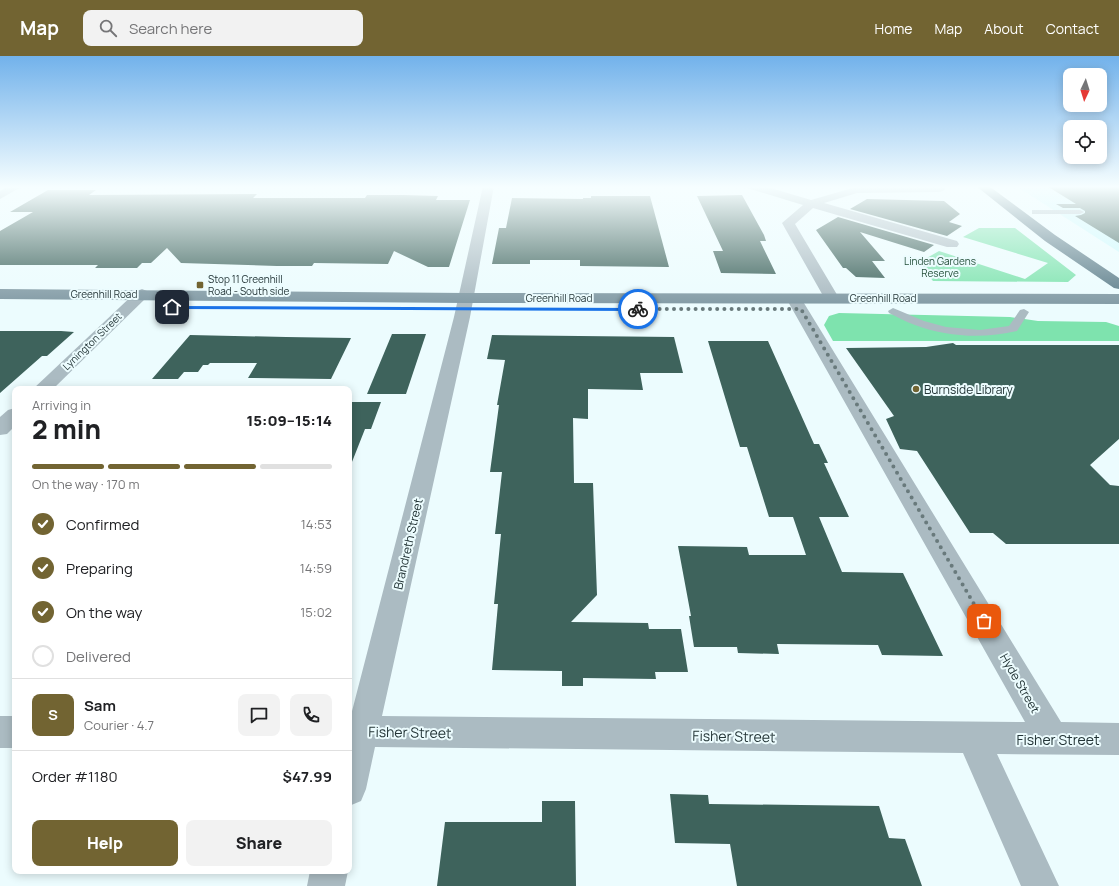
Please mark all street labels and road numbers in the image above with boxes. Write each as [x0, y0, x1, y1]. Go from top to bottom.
street label: Greenhill Road [71, 287, 137, 301]
street label: Greenhill Road [526, 291, 592, 305]
street label: Greenhill Road [850, 291, 916, 305]
street label: Lynington Street [59, 309, 125, 373]
street label: Brandreth Street [389, 497, 427, 591]
street label: Hyde Street [996, 650, 1044, 716]
street label: Fisher Street [368, 722, 452, 742]
street label: Fisher Street [692, 726, 776, 746]
street label: Fisher Street [1016, 730, 1100, 749]

